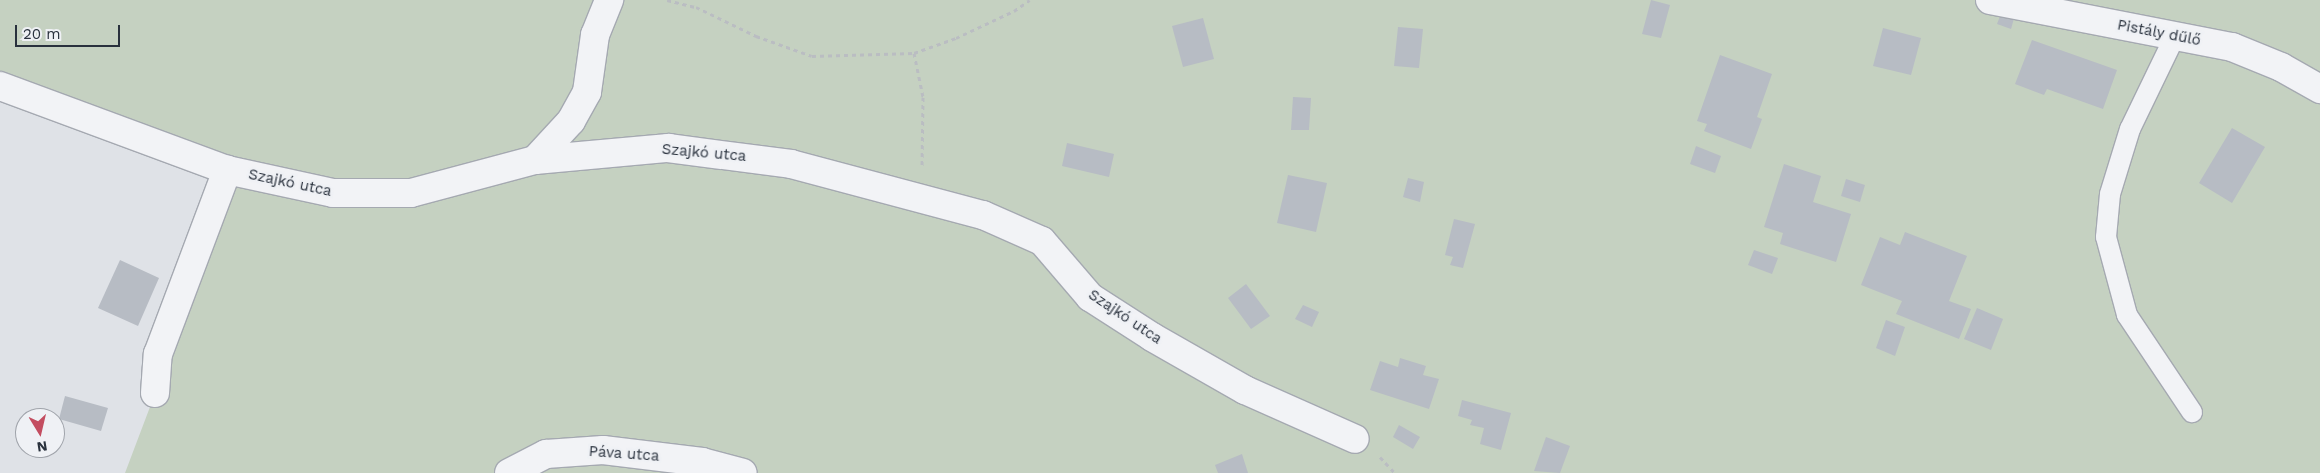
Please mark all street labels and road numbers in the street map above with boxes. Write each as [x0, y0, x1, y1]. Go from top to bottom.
street label: Pistály dűlő [2115, 16, 2203, 50]
street label: Szajkó utca [661, 140, 747, 166]
street label: Szajkó utca [247, 165, 333, 201]
street label: Szajkó utca [1085, 286, 1165, 348]
street label: Páva utca [588, 443, 660, 465]

